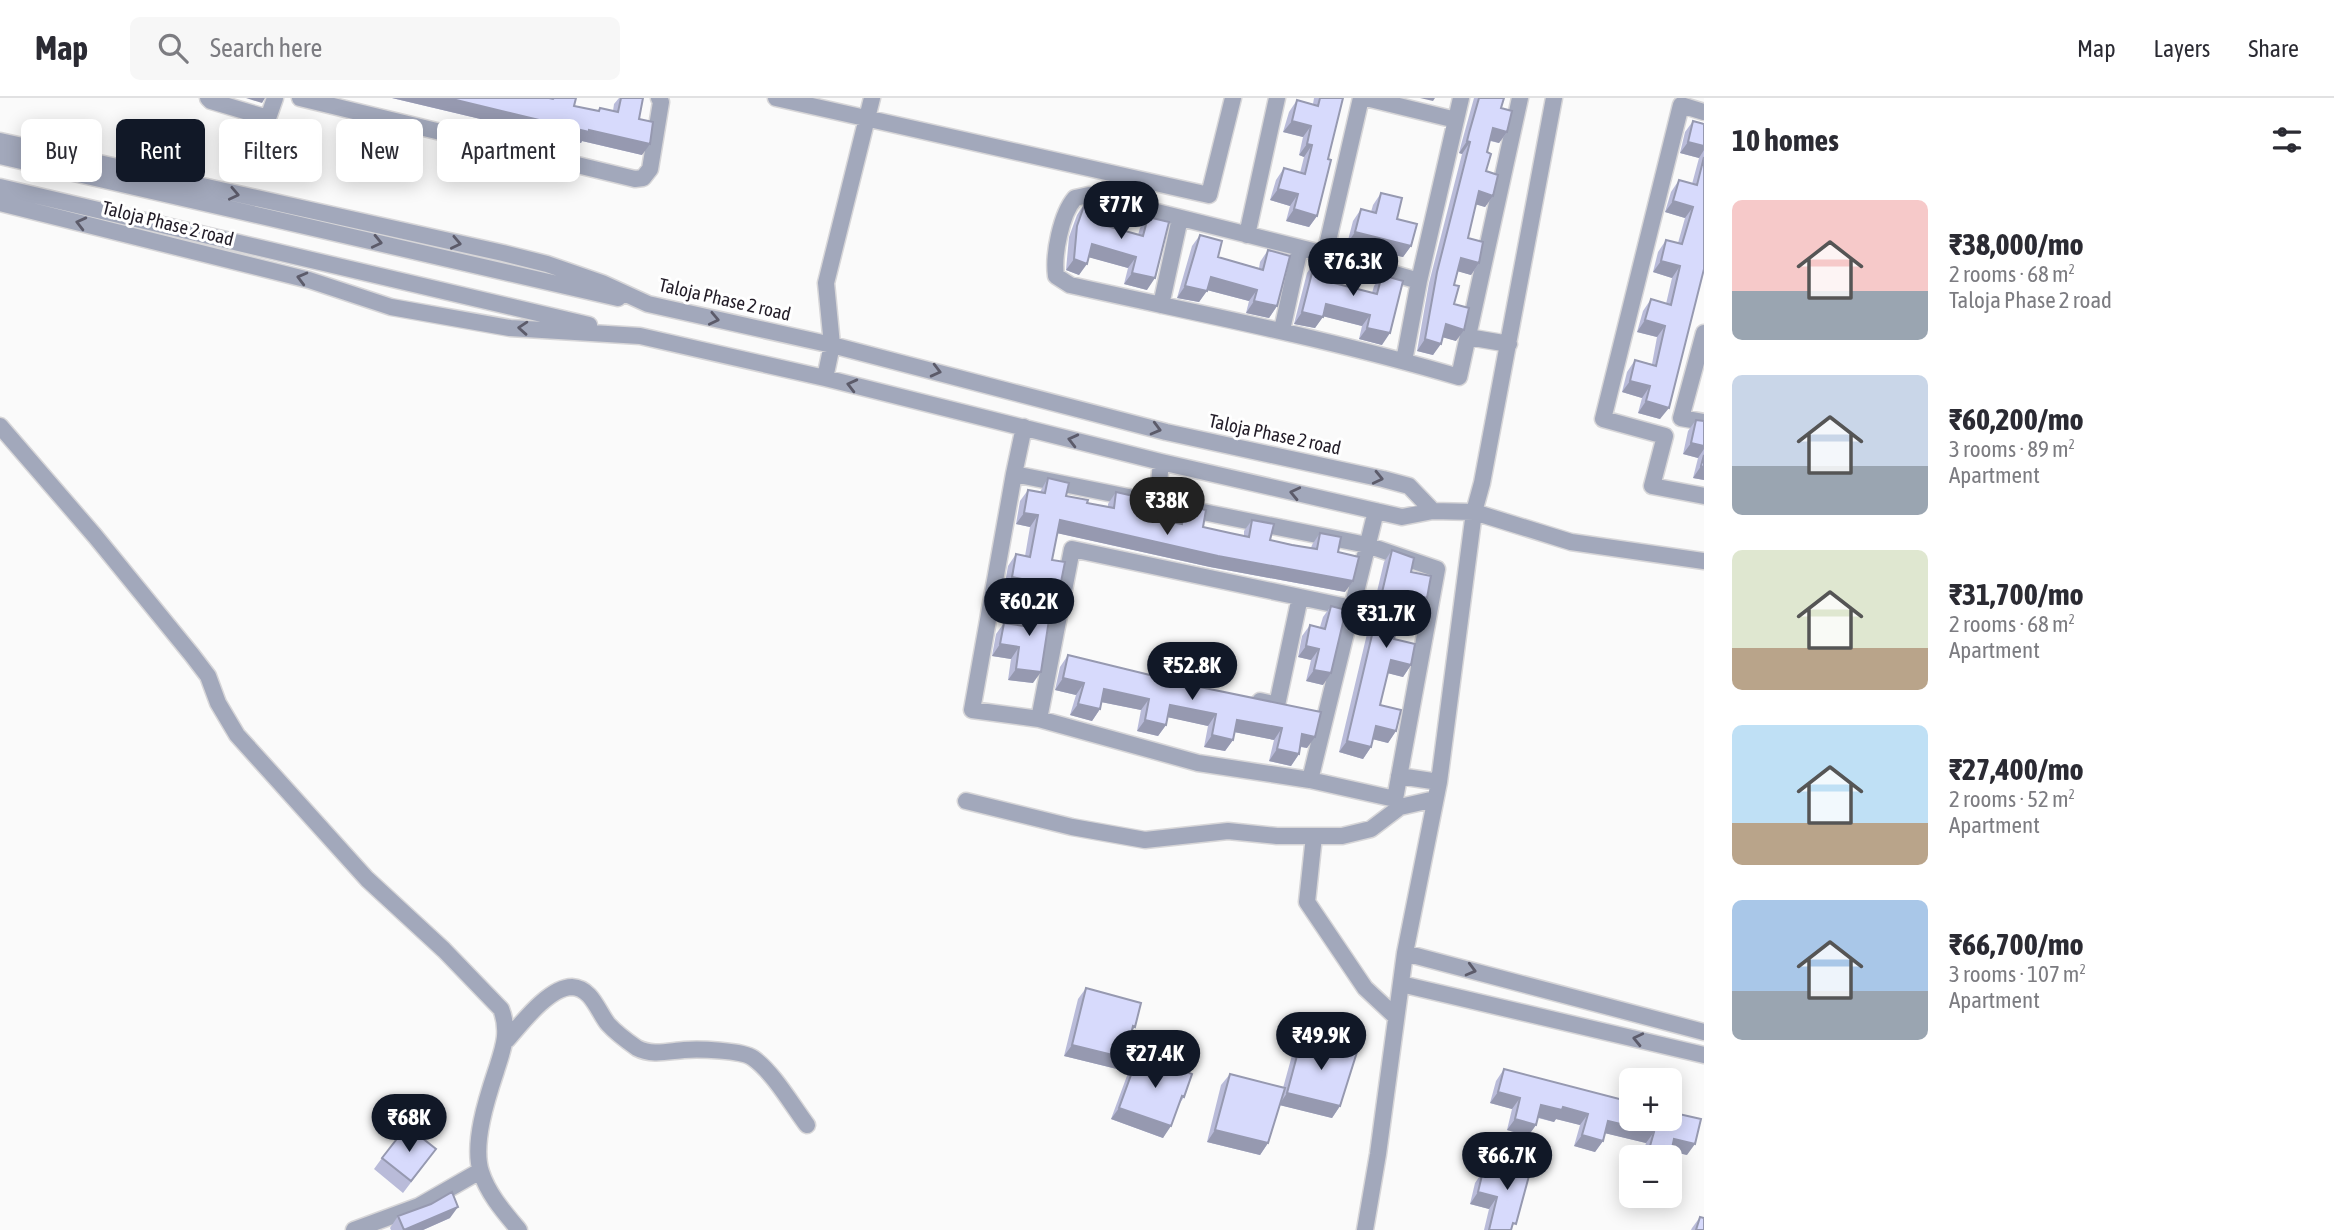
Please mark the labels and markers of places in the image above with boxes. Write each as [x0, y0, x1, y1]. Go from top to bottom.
pin: ₹77K [1080, 181, 1162, 241]
pin: ₹76.3K [1296, 238, 1410, 298]
pin: ₹38K [1126, 478, 1208, 537]
pin: ₹60.2K [972, 578, 1086, 638]
pin: ₹31.7K [1329, 590, 1443, 650]
pin: ₹52.8K [1135, 642, 1249, 702]
pin: ₹49.9K [1264, 1012, 1378, 1072]
pin: ₹27.4K [1098, 1030, 1212, 1090]
pin: ₹68K [368, 1094, 450, 1154]
pin: ₹66.7K [1450, 1132, 1564, 1192]

